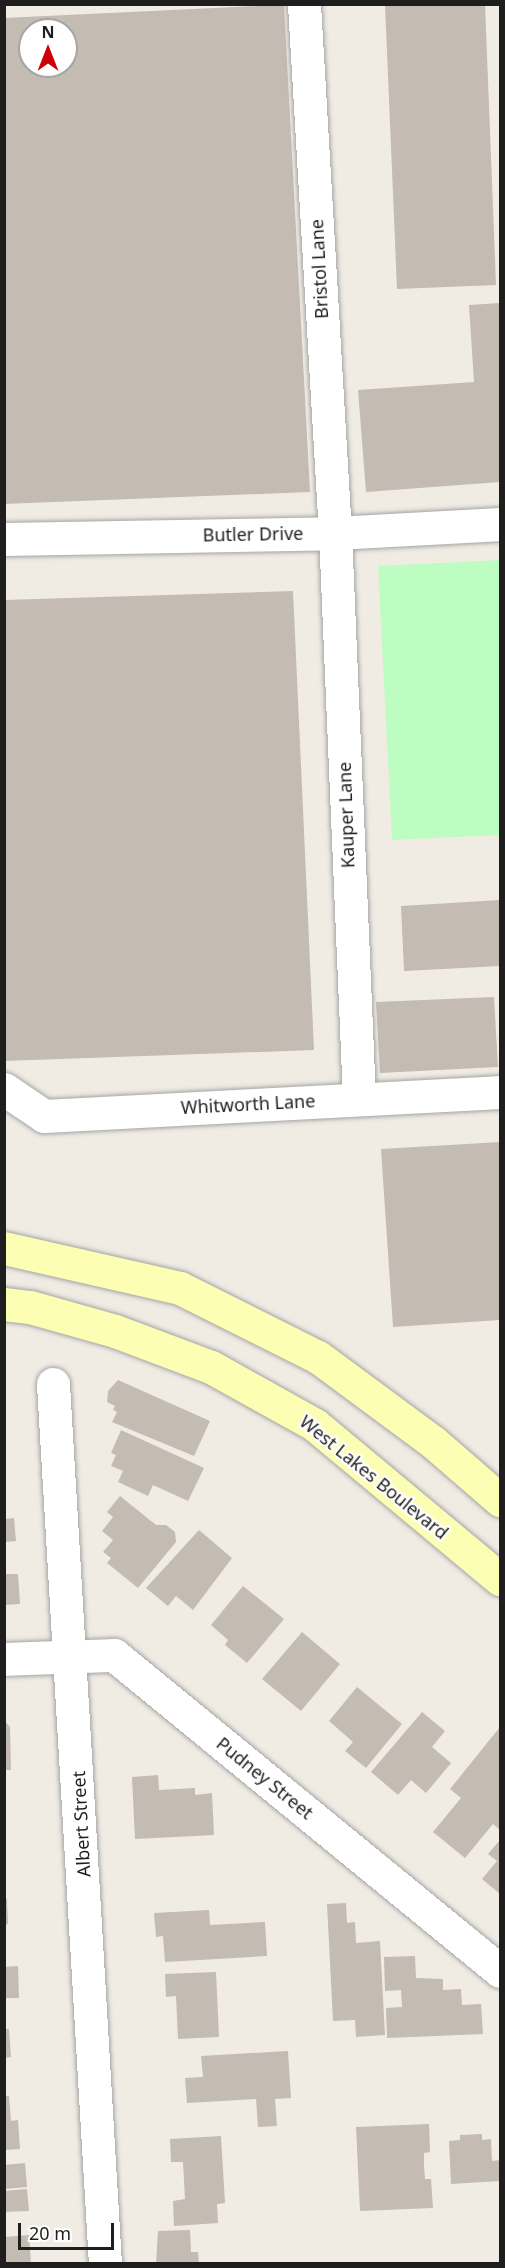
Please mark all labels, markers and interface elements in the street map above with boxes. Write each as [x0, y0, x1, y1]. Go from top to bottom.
north arrow [18, 18, 78, 78]
text: N [41, 21, 55, 43]
street label: Bristol Lane [306, 219, 332, 319]
street label: Butler Drive [202, 522, 304, 546]
street label: Kauper Lane [333, 761, 359, 869]
street label: Whitworth Lane [180, 1090, 316, 1118]
street label: West Lakes Boulevard [296, 1411, 452, 1543]
street label: Pudney Street [212, 1732, 318, 1824]
street label: Albert Street [67, 1770, 95, 1878]
scale bar [21, 2211, 117, 2249]
text: 20 m [29, 2221, 71, 2245]

